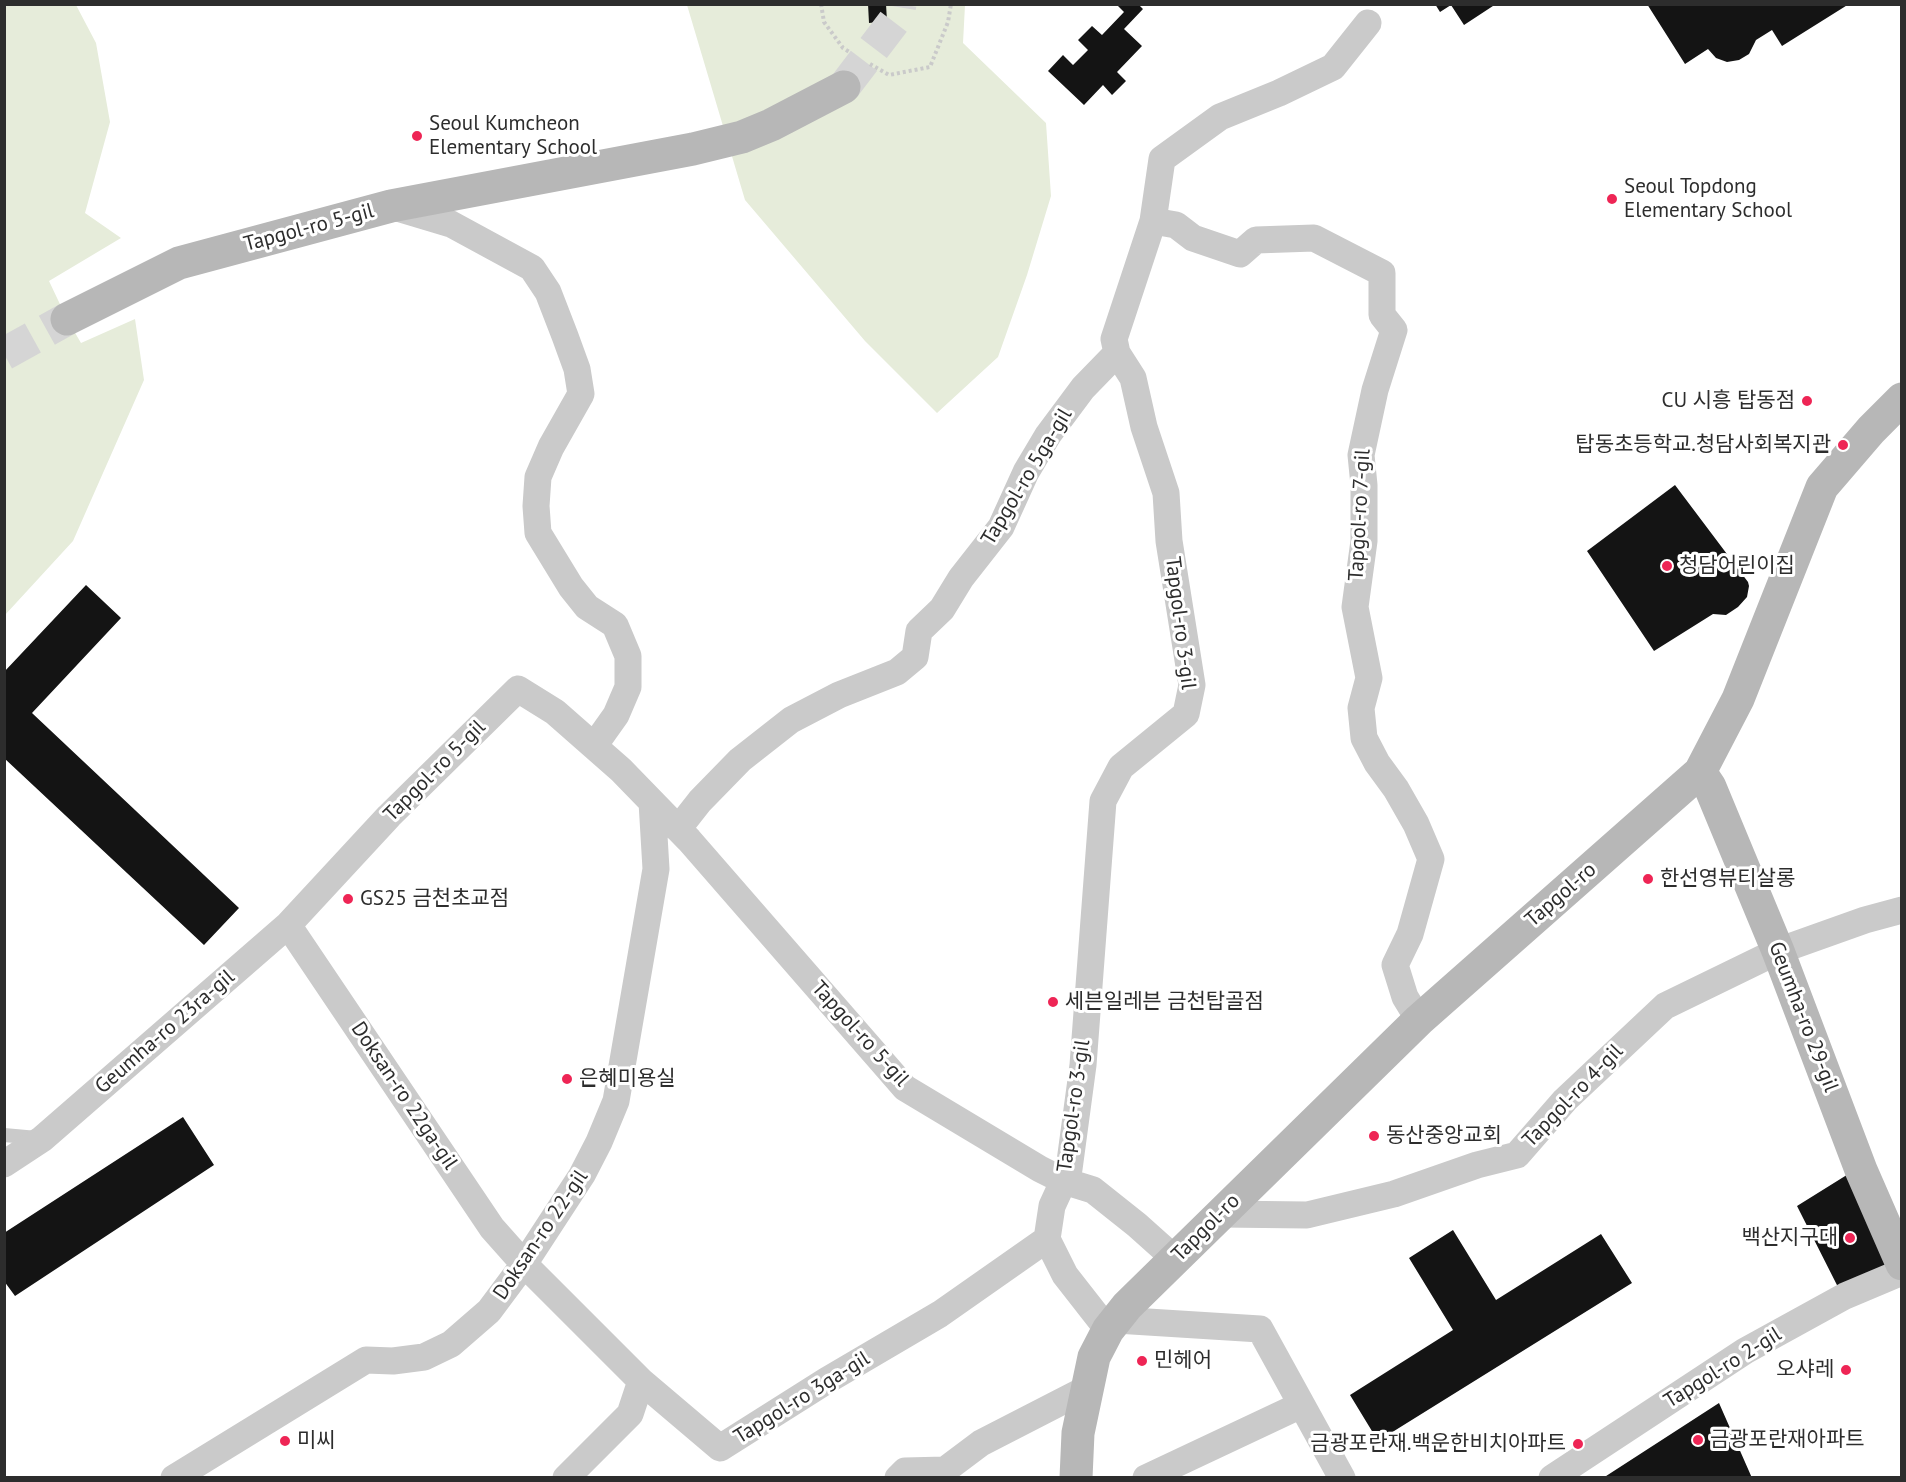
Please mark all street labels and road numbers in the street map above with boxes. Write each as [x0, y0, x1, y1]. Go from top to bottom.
street label: Tapgol-ro 5-gil [241, 199, 377, 257]
street label: Tapgol-ro 5ga-gil [976, 404, 1078, 550]
street label: Tapgol-ro 7-gil [1344, 448, 1376, 582]
street label: Tapgol-ro 3-gil [1159, 555, 1201, 691]
street label: Tapgol-ro 5-gil [379, 715, 491, 827]
street label: Tapgol-ro [1520, 857, 1602, 933]
street label: Geumha-ro 29-gil [1763, 938, 1843, 1096]
street label: Geumha-ro 23ra-gil [90, 965, 240, 1099]
street label: Tapgol-ro 5-gil [806, 976, 914, 1092]
street label: Doksan-ro 22ga-gil [345, 1017, 463, 1175]
street label: Tapgol-ro 3-gil [1052, 1038, 1096, 1174]
street label: Tapgol-ro 4-gil [1518, 1039, 1628, 1153]
street label: Doksan-ro 22-gil [488, 1165, 594, 1305]
street label: Tapgol-ro [1167, 1189, 1245, 1267]
street label: Tapgol-ro 2-gil [1660, 1322, 1786, 1414]
street label: Tapgol-ro 3ga-gil [730, 1346, 874, 1450]

